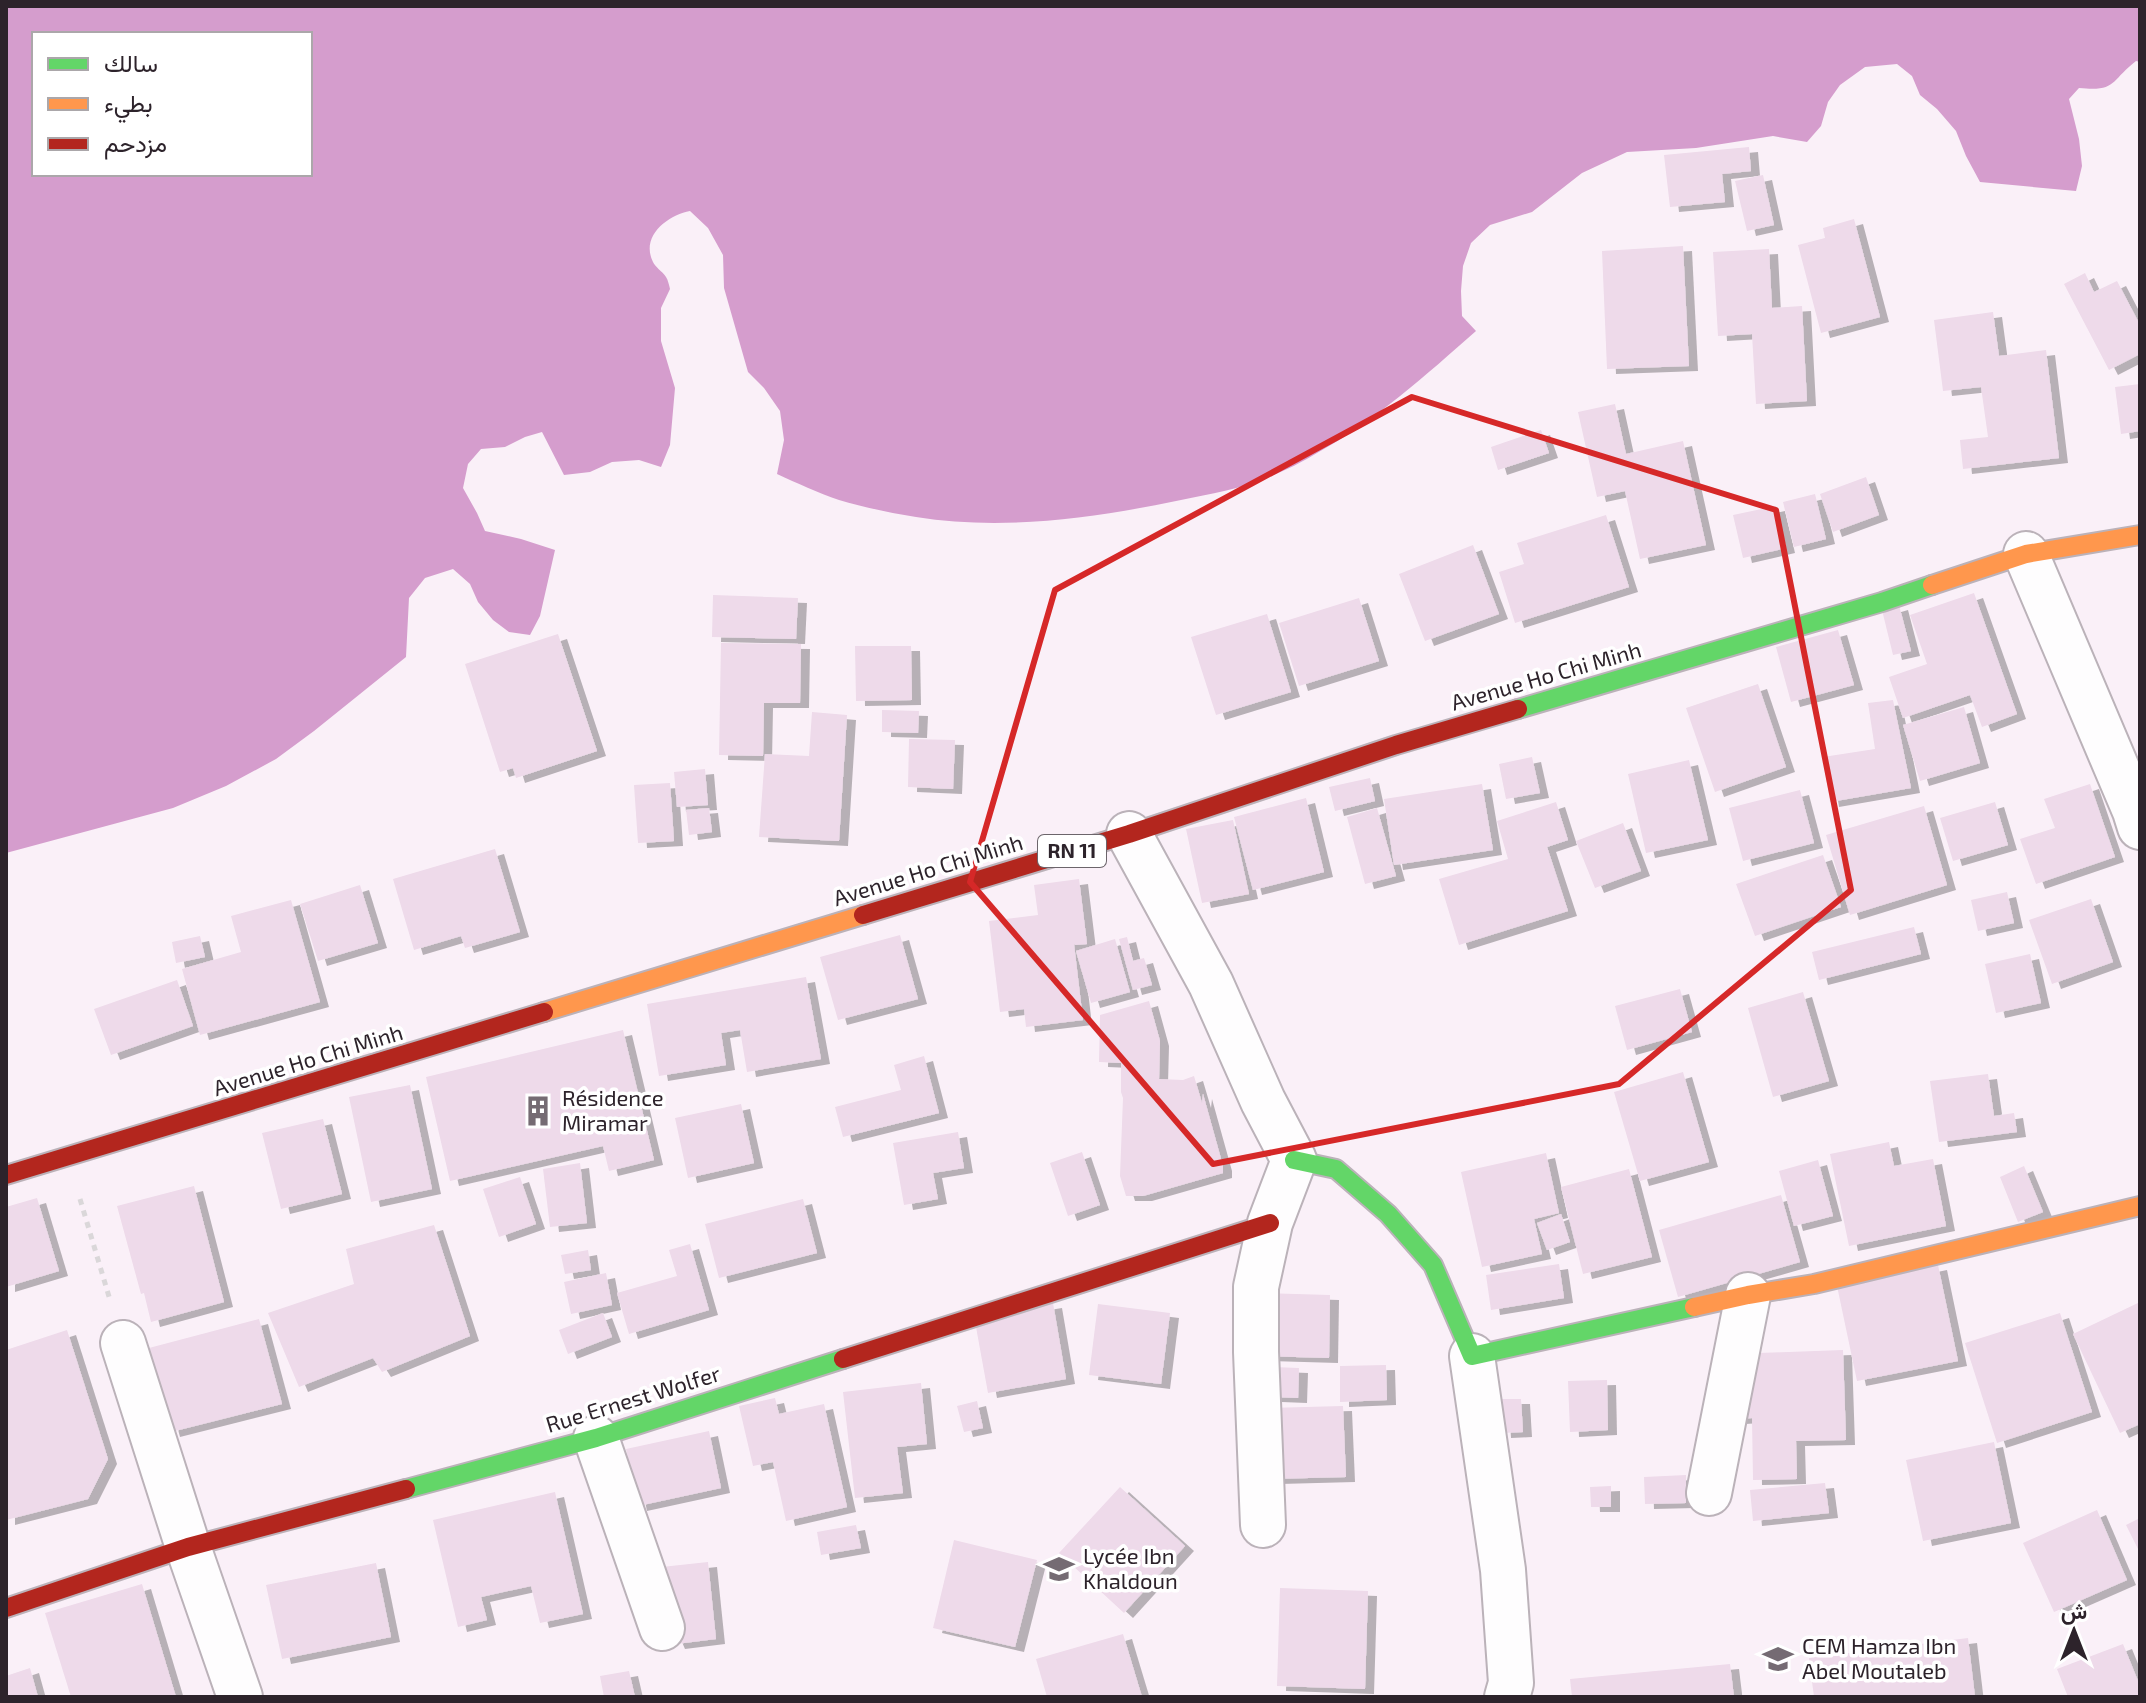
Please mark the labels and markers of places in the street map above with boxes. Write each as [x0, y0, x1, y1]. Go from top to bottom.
place label: Résidence Miramar [562, 1084, 664, 1135]
building icon: Résidence Miramar [521, 1094, 555, 1128]
place label: Lycée Ibn Khaldoun [1083, 1542, 1178, 1593]
school or university icon: Lycée Ibn Khaldoun [1042, 1552, 1076, 1586]
place label: CEM Hamza Ibn Abel Moutaleb [1802, 1632, 1956, 1683]
school or university icon: CEM Hamza Ibn Abel Moutaleb [1761, 1642, 1795, 1676]

